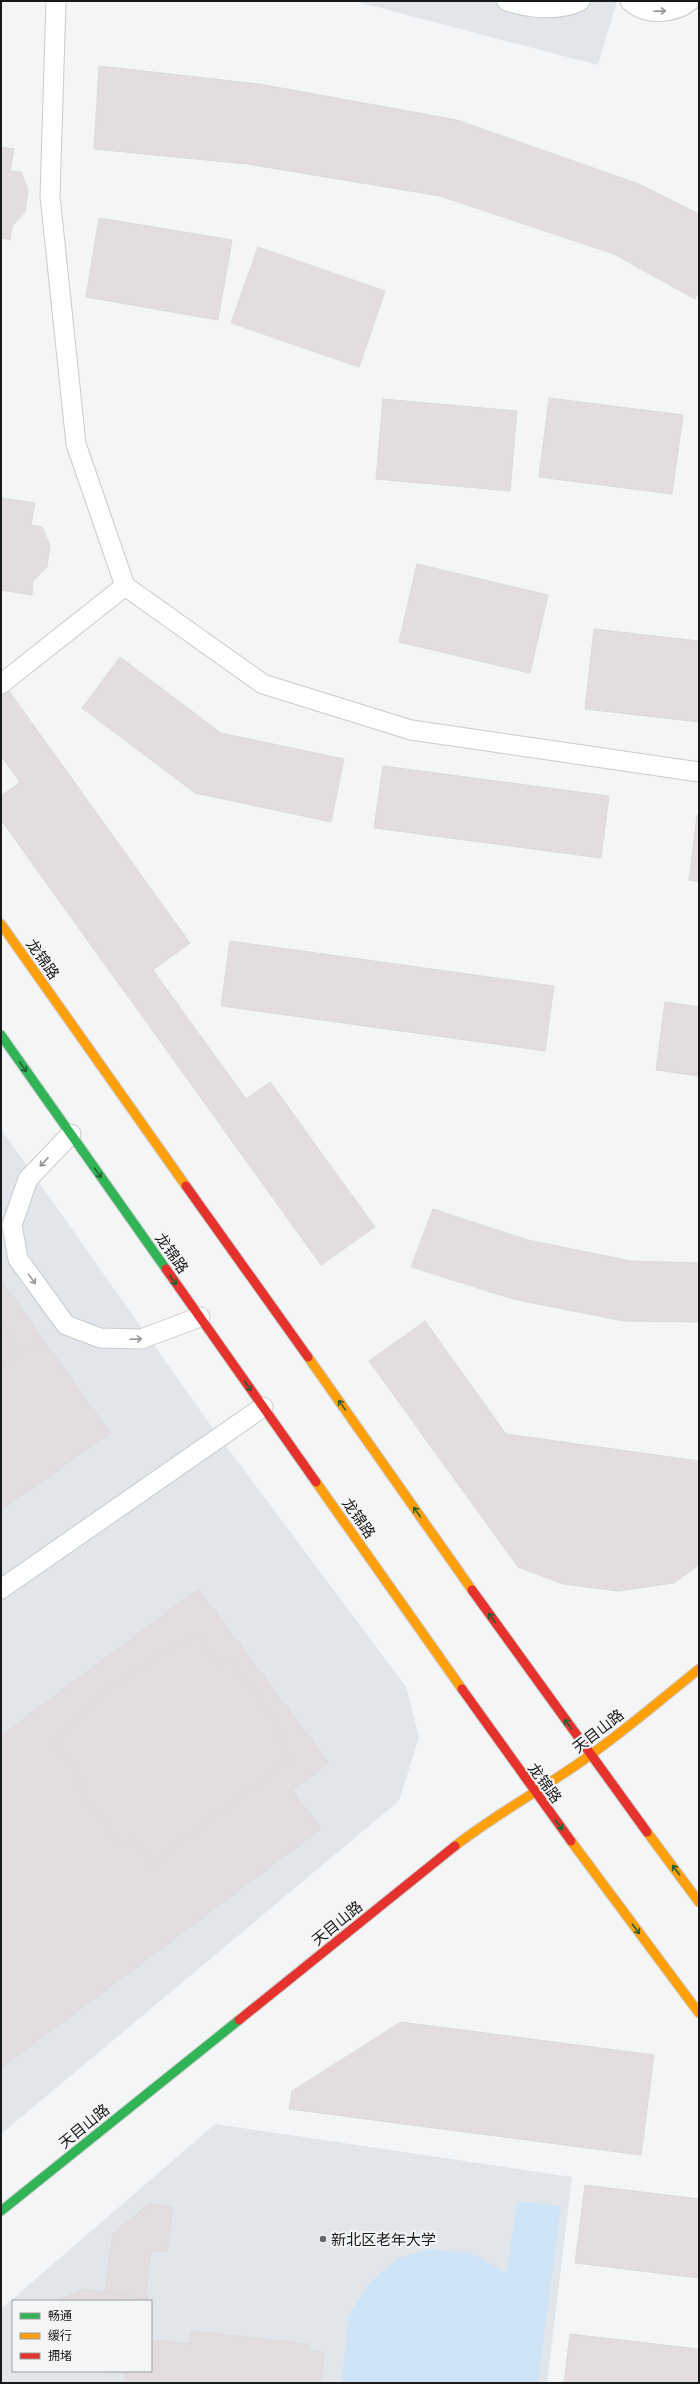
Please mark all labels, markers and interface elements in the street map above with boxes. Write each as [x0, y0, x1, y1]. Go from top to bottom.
one-way arrow [653, 7, 666, 14]
street label: 龙锦路 [22, 935, 64, 983]
one-way arrow [19, 1062, 28, 1073]
one-way arrow [40, 1157, 49, 1167]
one-way arrow [94, 1168, 102, 1179]
street label: 龙锦路 [151, 1229, 193, 1277]
one-way arrow [28, 1273, 36, 1284]
one-way arrow [169, 1274, 177, 1285]
one-way arrow [129, 1335, 142, 1343]
one-way arrow [244, 1380, 252, 1391]
one-way arrow [338, 1400, 346, 1411]
street label: 龙锦路 [338, 1494, 380, 1542]
one-way arrow [413, 1506, 421, 1517]
one-way arrow [488, 1612, 497, 1623]
street label: 天目山路 [569, 1705, 627, 1757]
one-way arrow [564, 1718, 572, 1729]
street label: 龙锦路 [524, 1759, 566, 1807]
one-way arrow [555, 1819, 563, 1830]
one-way arrow [672, 1865, 680, 1876]
street label: 天目山路 [308, 1897, 366, 1949]
one-way arrow [632, 1923, 641, 1934]
street label: 天目山路 [55, 2100, 113, 2152]
place label: 新北区老年大学 [331, 2230, 436, 2249]
marker: 新北区老年大学 [318, 2234, 328, 2244]
legend [12, 2300, 152, 2372]
text: 畅通 [48, 2308, 72, 2323]
text: 缓行 [48, 2328, 72, 2343]
text: 拥堵 [48, 2348, 72, 2363]

